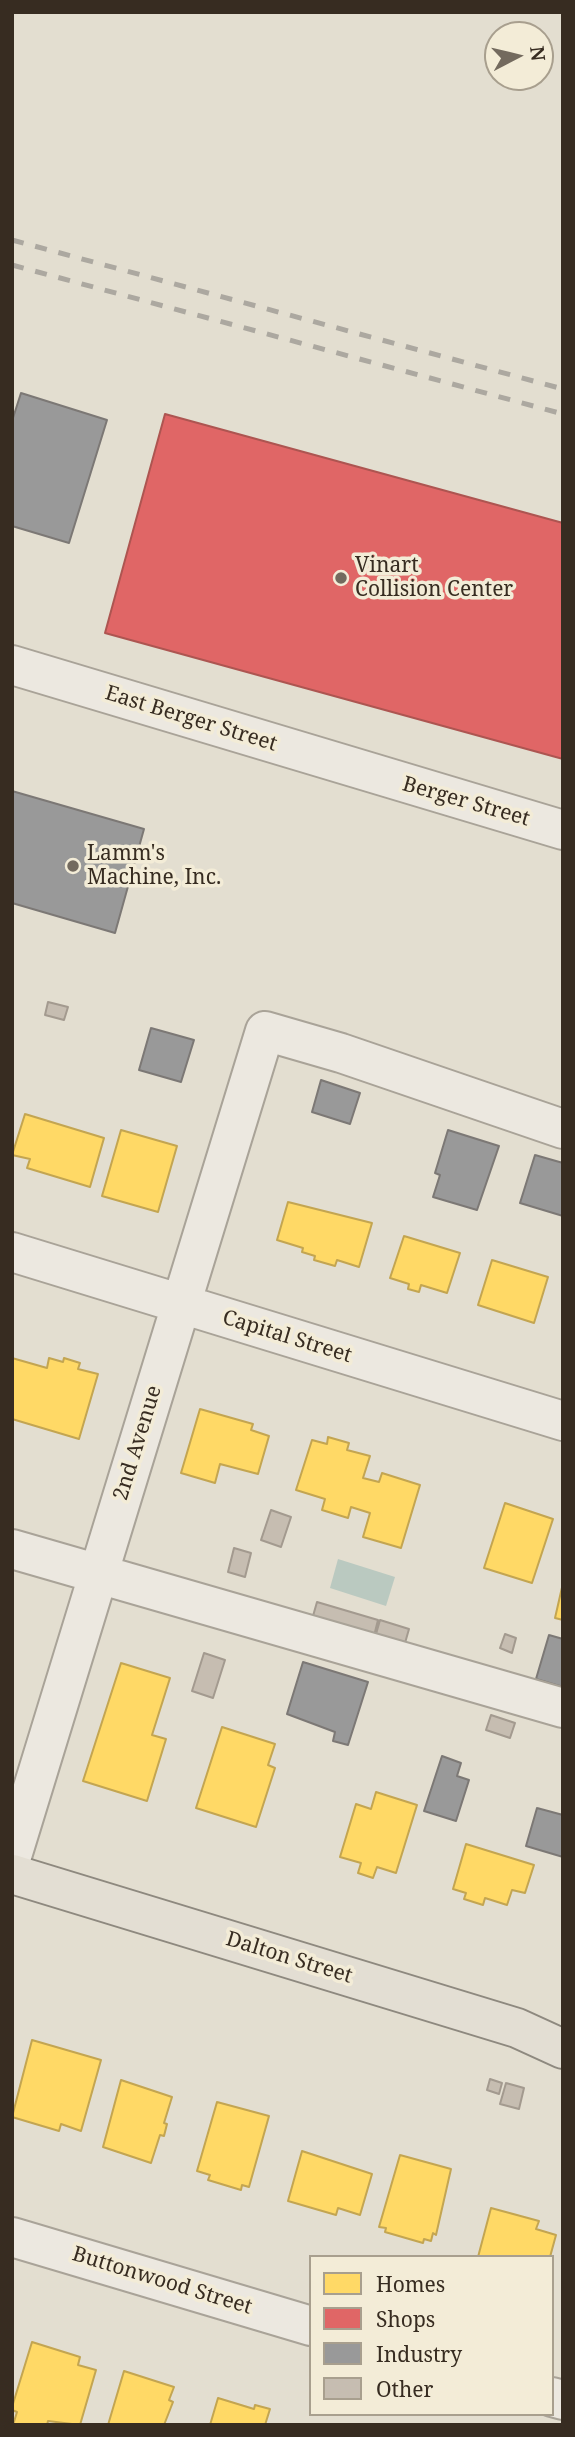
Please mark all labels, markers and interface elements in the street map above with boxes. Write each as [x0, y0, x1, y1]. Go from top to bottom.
north arrow [484, 21, 554, 91]
text: N [524, 45, 552, 63]
place label: Vinart Collision Center [355, 553, 513, 603]
marker: Vinart Collision Center [333, 570, 349, 586]
street label: East Berger Street [102, 681, 280, 757]
street label: Berger Street [399, 772, 533, 832]
place label: Lamm's Machine, Inc. [87, 841, 221, 891]
marker: Lamm's Machine, Inc. [65, 858, 81, 874]
street label: Capital Street [219, 1305, 355, 1369]
street label: 2nd Avenue [109, 1383, 167, 1503]
street label: Dalton Street [223, 1927, 355, 1989]
street label: Buttonwood Street [69, 2242, 255, 2320]
legend [309, 2255, 554, 2416]
text: Homes [376, 2270, 445, 2298]
text: Shops [376, 2305, 435, 2333]
text: Industry [376, 2340, 462, 2368]
text: Other [376, 2375, 433, 2403]

